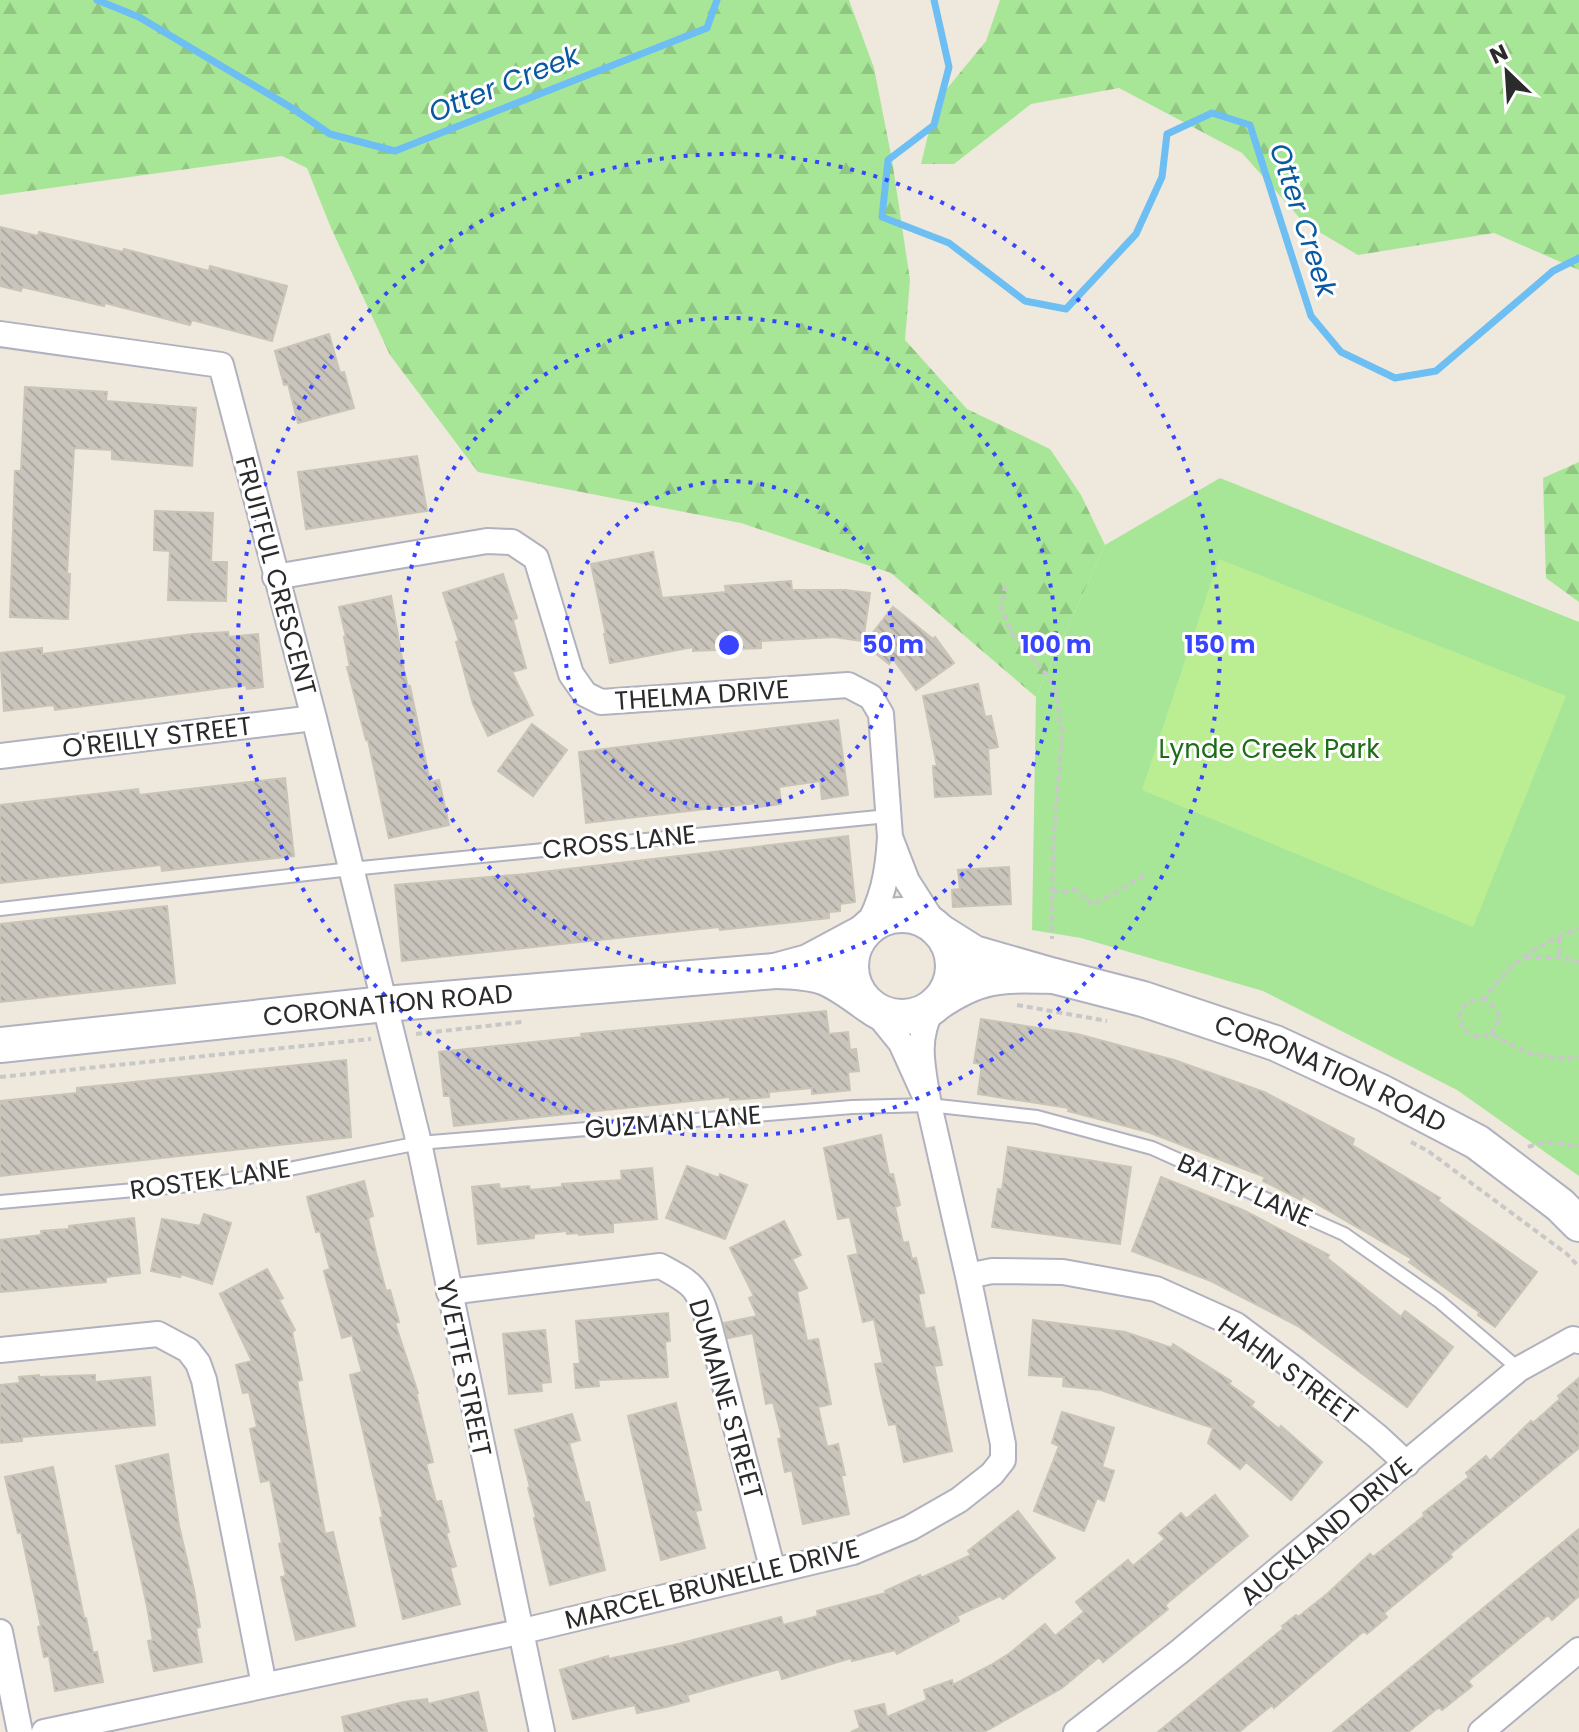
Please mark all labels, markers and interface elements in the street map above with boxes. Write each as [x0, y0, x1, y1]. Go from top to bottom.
north arrow [1467, 32, 1547, 112]
water label: Otter Creek [423, 35, 587, 132]
text: N [1485, 37, 1513, 72]
water label: Otter Creek [1260, 138, 1347, 303]
street label: FRUITFUL CRESCENT [227, 453, 325, 699]
text: 50 m [862, 628, 924, 661]
text: 100 m [1021, 628, 1091, 661]
text: 150 m [1185, 628, 1255, 661]
centre of rings [715, 631, 743, 659]
street label: THELMA DRIVE [613, 671, 791, 719]
street label: O'REILLY STREET [60, 708, 254, 766]
park label: Lynde Creek Park [1158, 731, 1380, 767]
street label: CROSS LANE [540, 816, 698, 868]
street label: CORONATION ROAD [261, 975, 514, 1035]
street label: CORONATION ROAD [1210, 1006, 1453, 1141]
street label: GUZMAN LANE [583, 1096, 763, 1148]
street label: BATTY LANE [1172, 1144, 1318, 1236]
street label: ROSTEK LANE [127, 1150, 293, 1208]
street label: YVETTE STREET [428, 1276, 500, 1460]
street label: DUMAINE STREET [680, 1295, 772, 1503]
street label: HAHN STREET [1211, 1307, 1365, 1433]
street label: AUCKLAND DRIVE [1232, 1448, 1420, 1614]
street label: MARCEL BRUNELLE DRIVE [561, 1530, 863, 1638]

